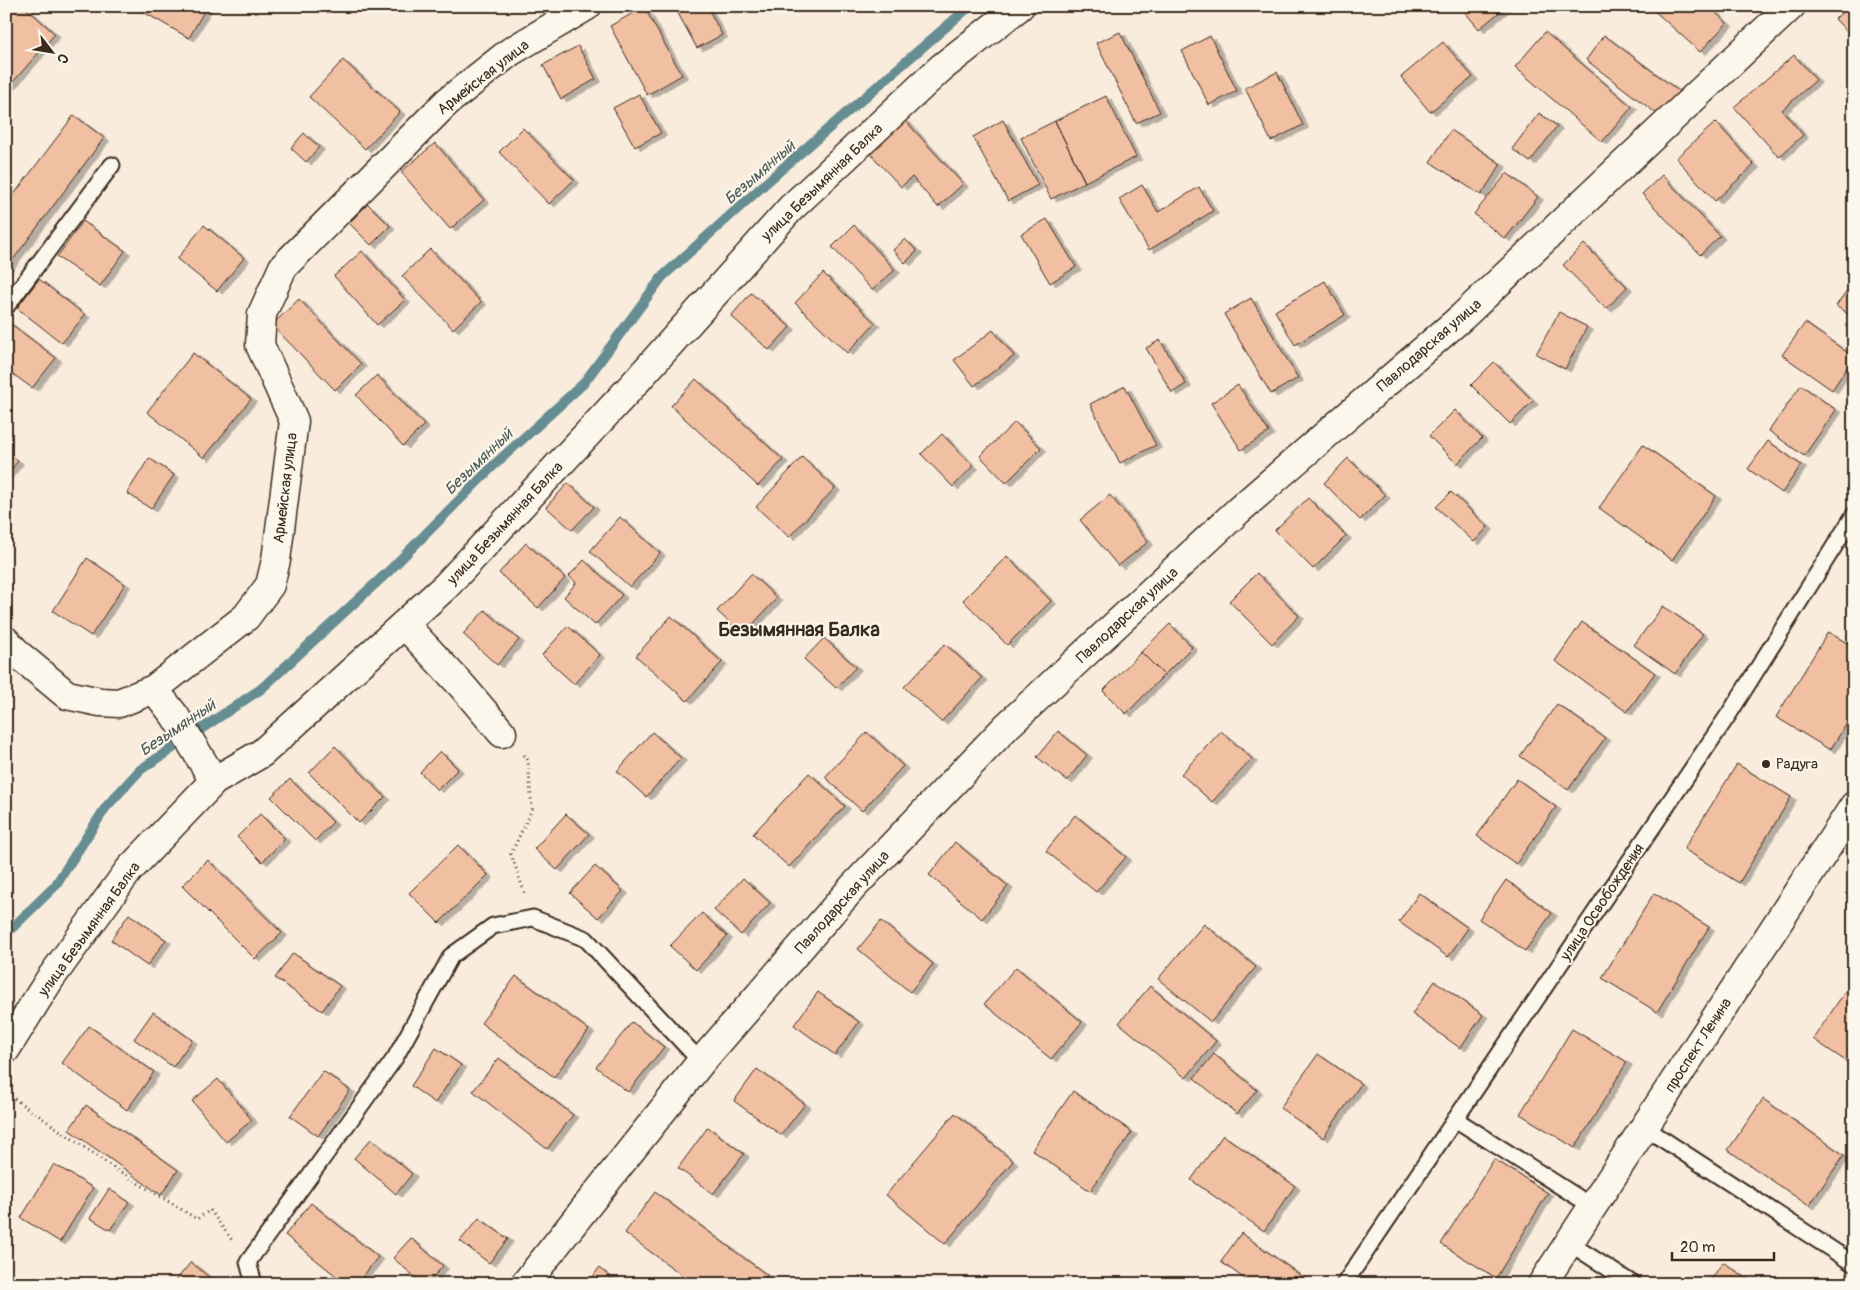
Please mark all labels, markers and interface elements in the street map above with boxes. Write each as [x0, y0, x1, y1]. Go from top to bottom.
north arrow [28, 28, 78, 78]
street label: Армейская улица [434, 36, 533, 119]
text: С [53, 50, 72, 67]
street label: улица Безымянная Балка [757, 119, 887, 246]
water label: Безымянный [720, 136, 800, 209]
street label: Павлодарская улица [1373, 295, 1486, 396]
water label: Безымянный [440, 423, 518, 499]
street label: Армейская улица [269, 432, 302, 544]
street label: улица Безымянная Балка [443, 458, 567, 590]
street label: Павлодарская улица [1072, 563, 1182, 667]
district label: Безымянная Балка [718, 617, 880, 642]
water label: Безымянный [136, 694, 221, 761]
place label: Радуга [1776, 755, 1818, 774]
marker: Радуга [1760, 758, 1772, 770]
street label: улица Освобождения [1556, 840, 1649, 965]
street label: Павлодарская улица [791, 847, 894, 958]
street label: улица Безымянная Балка [34, 858, 145, 1001]
street label: проспект Ленина [1661, 994, 1736, 1096]
scale bar [1672, 1230, 1775, 1262]
text: 20 m [1680, 1238, 1715, 1257]

